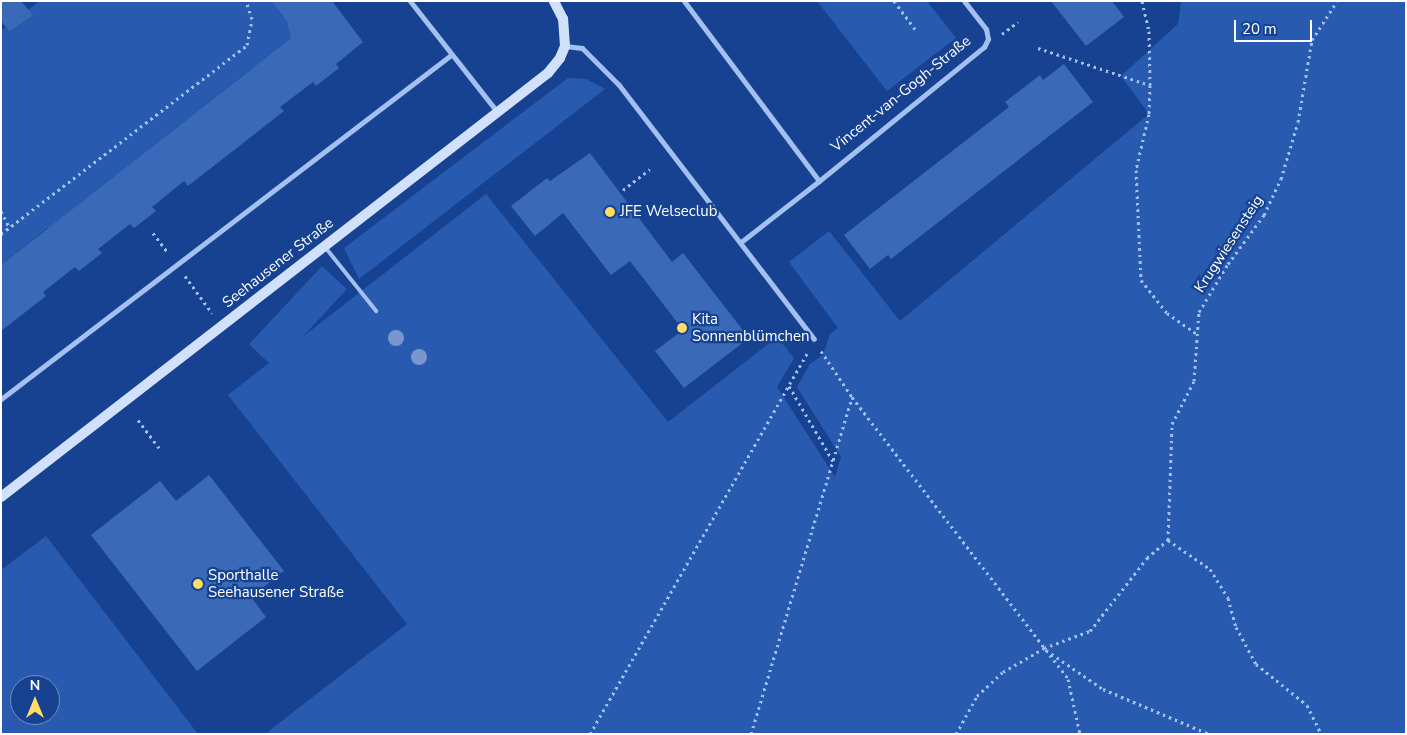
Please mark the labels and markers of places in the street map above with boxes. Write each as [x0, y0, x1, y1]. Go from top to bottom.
place label: JFE Welseclub [620, 203, 717, 221]
marker: JFE Welseclub [604, 206, 616, 218]
place label: Kita Sonnenblümchen [692, 310, 810, 345]
marker: Kita Sonnenblümchen [676, 322, 688, 334]
place label: Sporthalle Seehausener Straße [208, 566, 344, 601]
marker: Sporthalle Seehausener Straße [192, 578, 204, 590]

